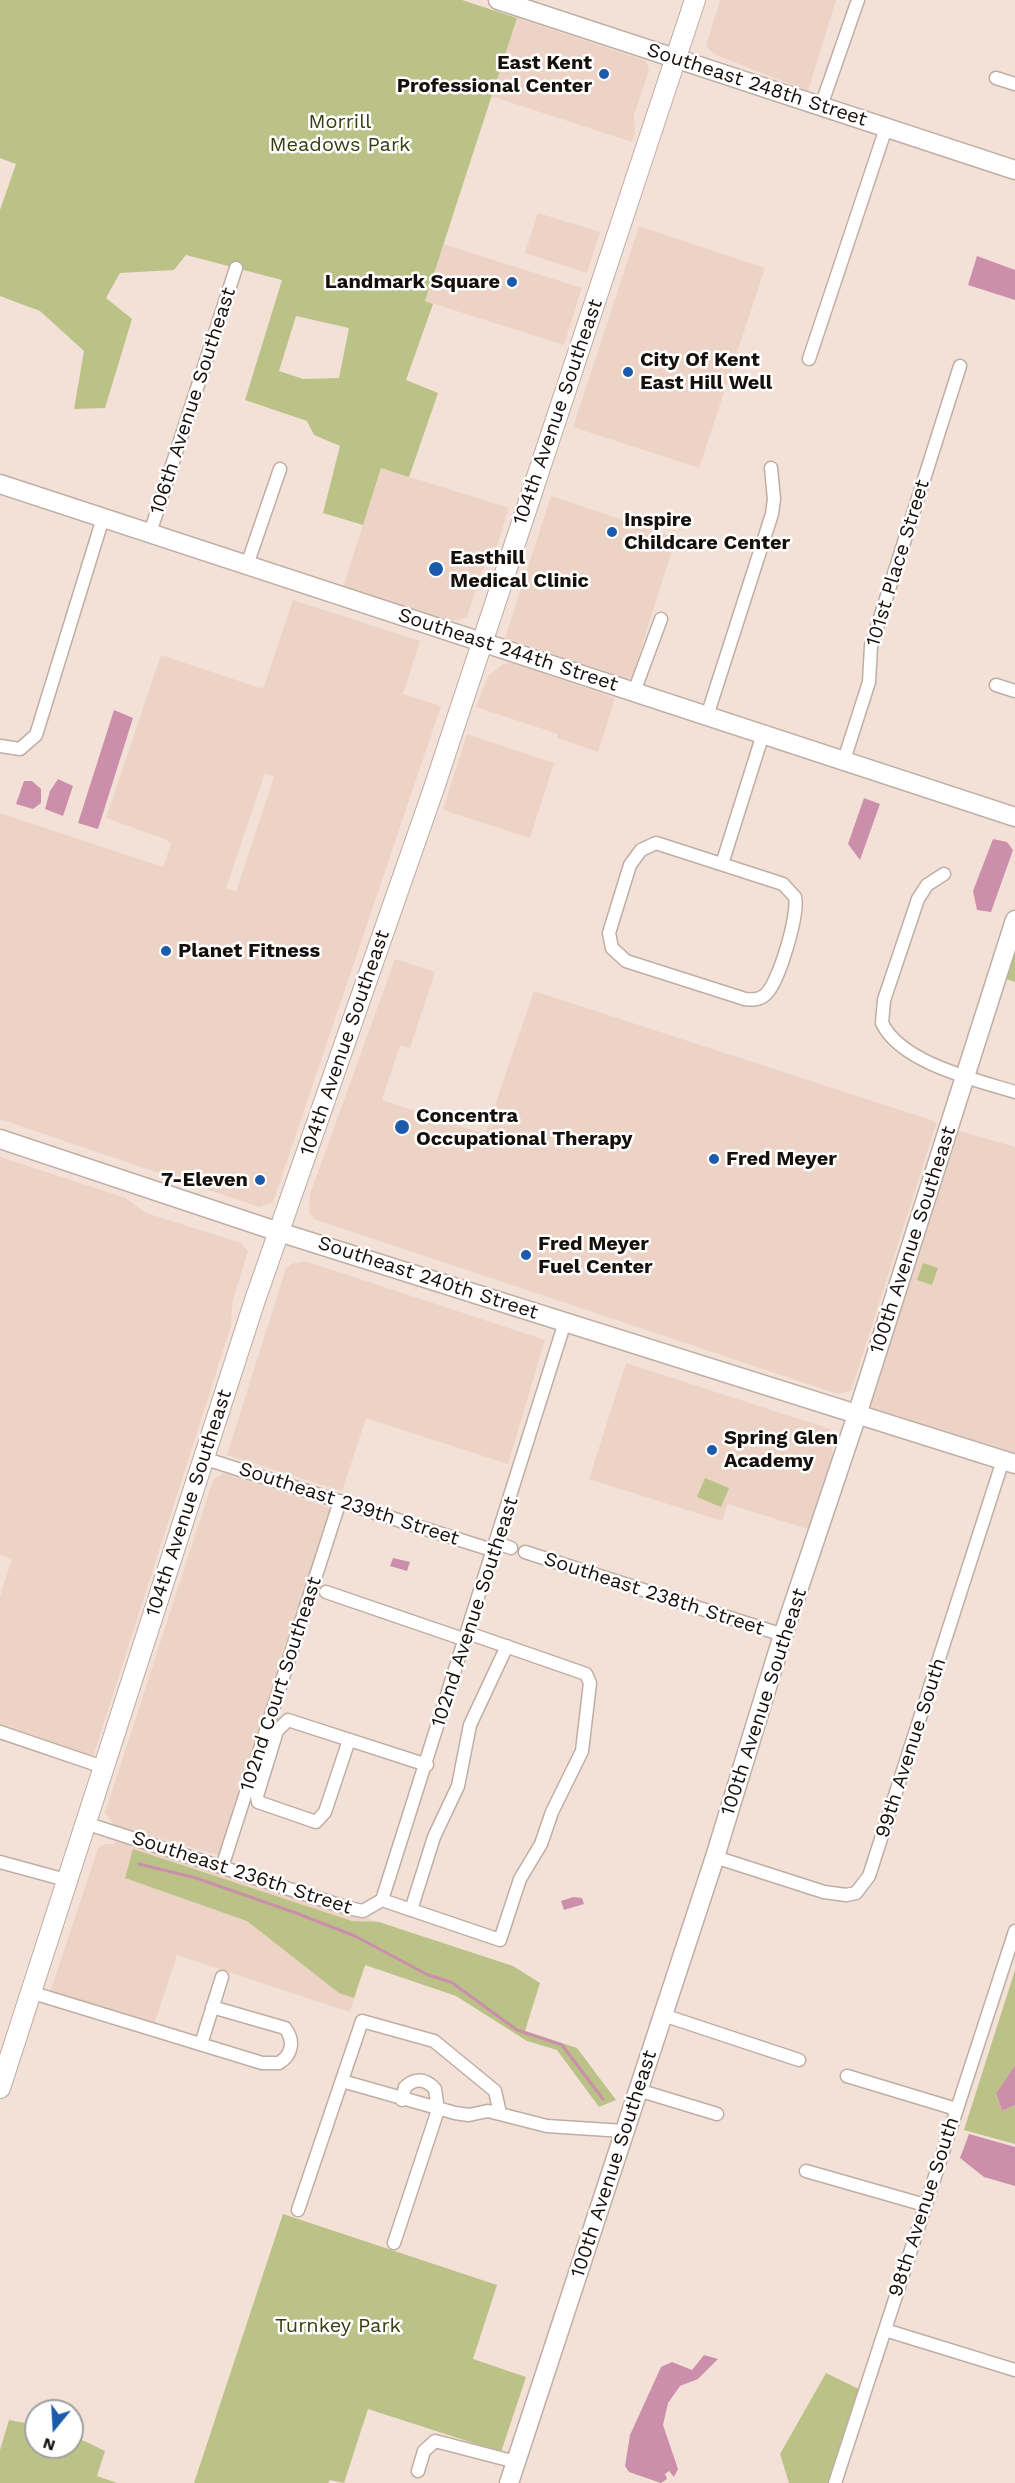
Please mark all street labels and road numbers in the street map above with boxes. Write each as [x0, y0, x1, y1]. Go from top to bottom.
street label: Southeast 248th Street [644, 38, 870, 132]
street label: 106th Avenue Southeast [145, 284, 241, 518]
street label: 104th Avenue Southeast [508, 296, 608, 528]
street label: 101st Place Street [861, 477, 935, 649]
street label: Southeast 244th Street [395, 603, 621, 697]
street label: 104th Avenue Southeast [295, 927, 395, 1159]
street label: 100th Avenue Southeast [865, 1123, 961, 1357]
street label: Southeast 240th Street [315, 1231, 541, 1325]
street label: 104th Avenue Southeast [141, 1386, 237, 1620]
street label: Southeast 239th Street [236, 1457, 462, 1551]
street label: 102nd Avenue Southeast [426, 1494, 524, 1730]
street label: Southeast 238th Street [541, 1547, 767, 1641]
street label: 102nd Court Southeast [235, 1574, 327, 1794]
street label: 100th Avenue Southeast [716, 1585, 812, 1819]
street label: 99th Avenue South [871, 1655, 951, 1841]
street label: Southeast 236th Street [129, 1826, 355, 1920]
street label: 100th Avenue Southeast [566, 2047, 662, 2281]
street label: 98th Avenue South [884, 2114, 964, 2300]

